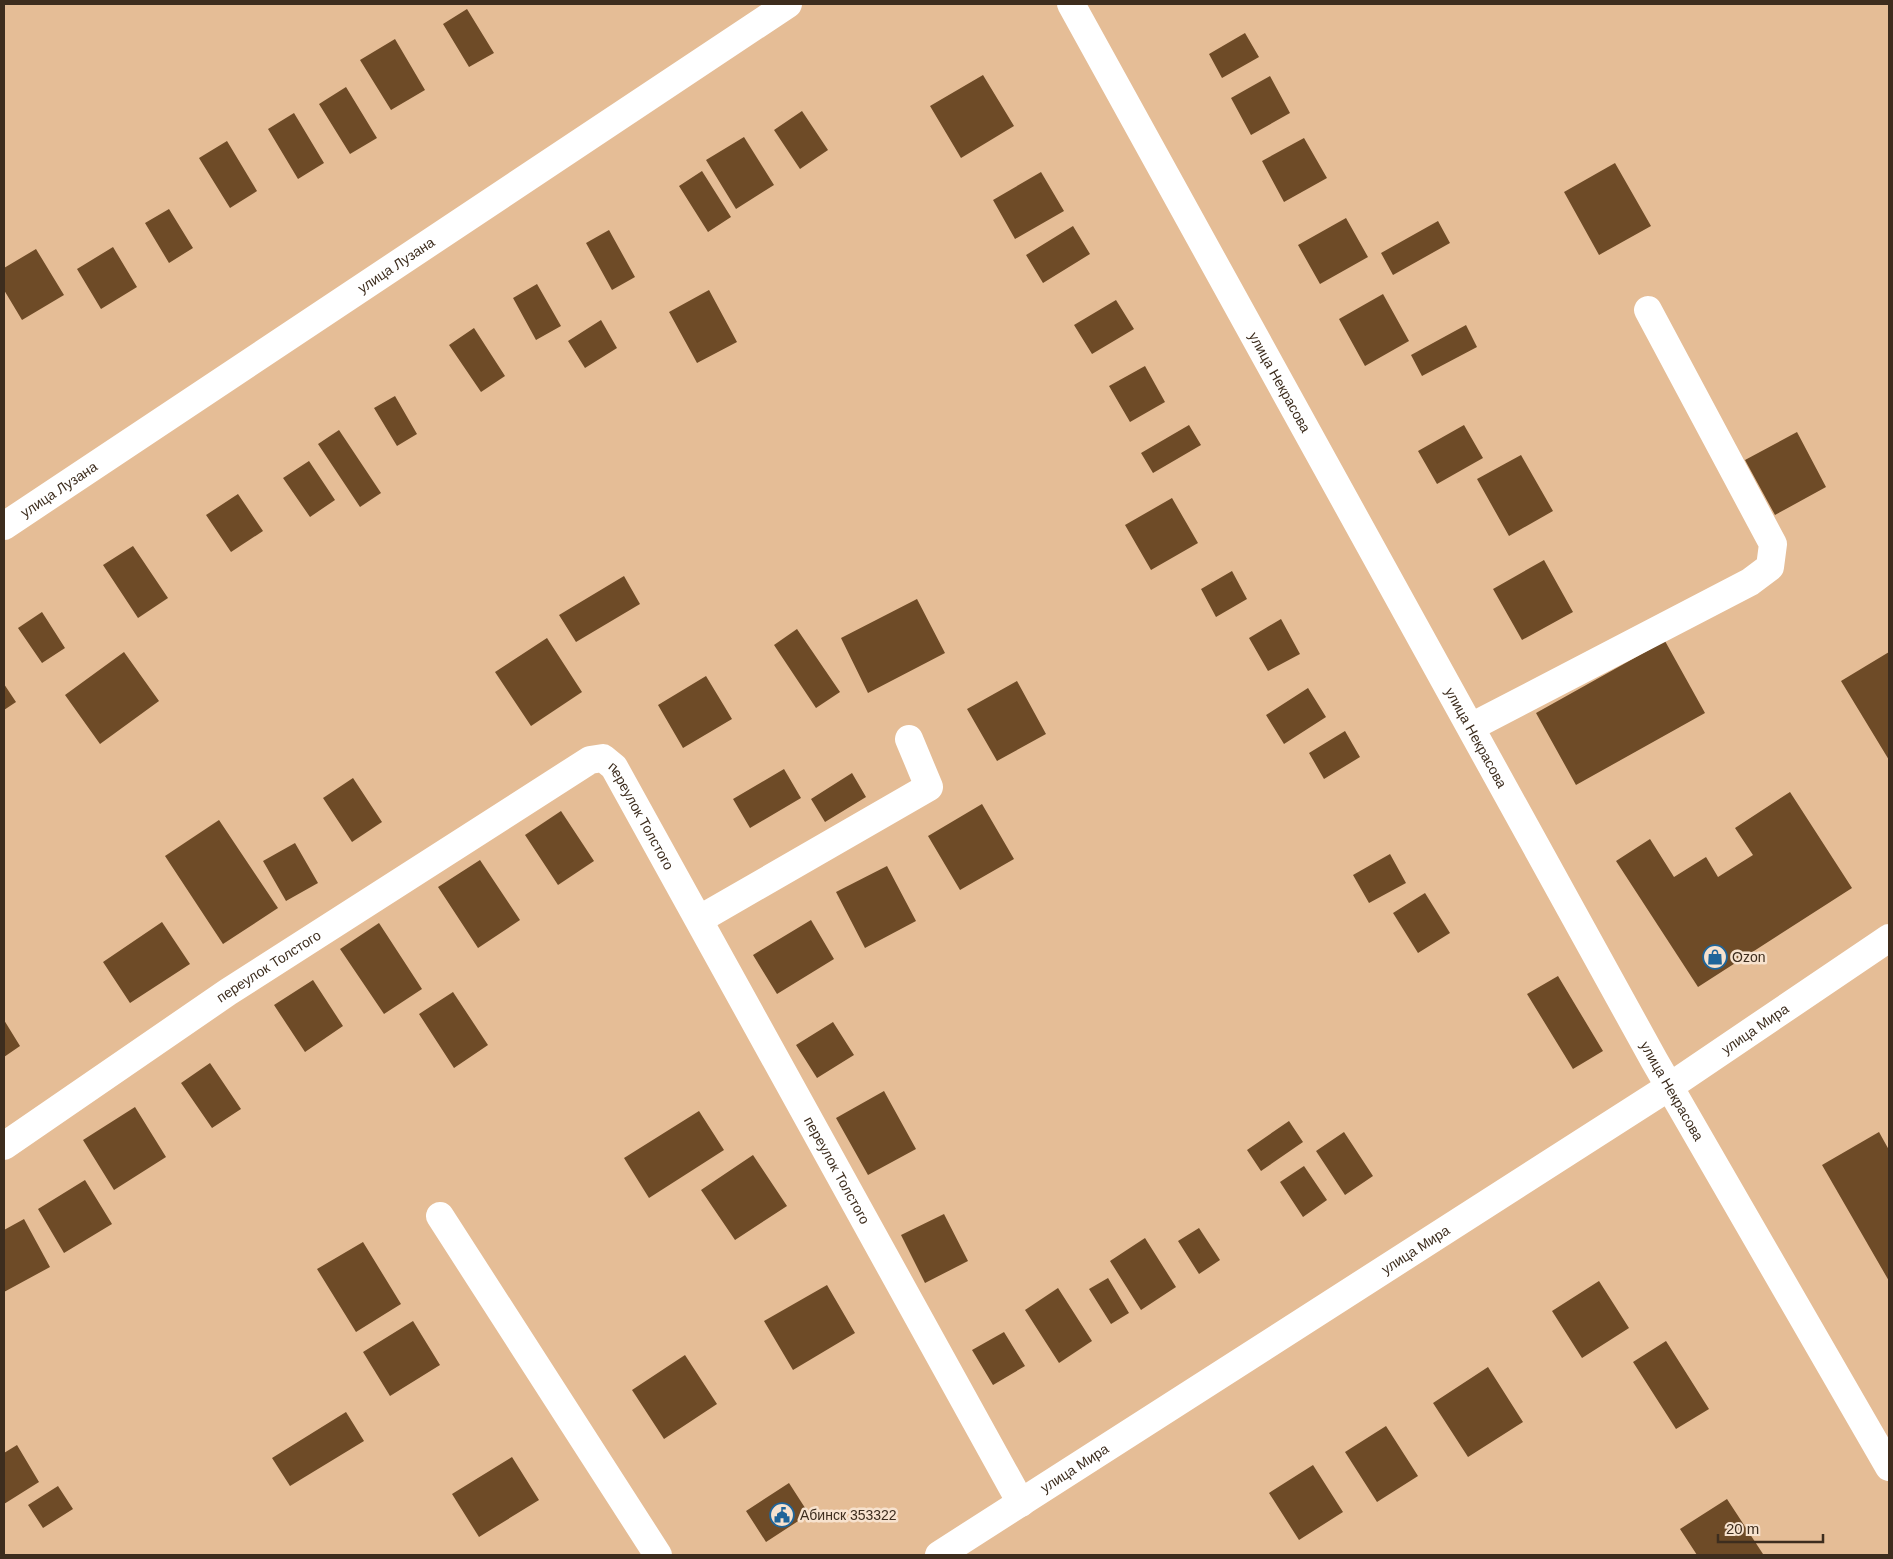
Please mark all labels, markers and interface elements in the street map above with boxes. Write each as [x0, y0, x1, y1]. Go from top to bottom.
street label: улица Лузана [355, 234, 437, 296]
street label: улица Некрасова [1246, 329, 1314, 435]
street label: улица Лузана [18, 458, 100, 521]
street label: улица Некрасова [1442, 685, 1510, 791]
street label: переулок Толстого [606, 758, 677, 873]
street label: переулок Толстого [214, 927, 324, 1005]
shop icon: Ozon [1702, 944, 1728, 970]
place label: Ozon [1732, 949, 1765, 965]
street label: улица Мира [1718, 1000, 1792, 1057]
street label: улица Некрасова [1637, 1038, 1707, 1144]
street label: переулок Толстого [801, 1114, 873, 1227]
street label: улица Мира [1379, 1222, 1453, 1277]
street label: улица Мира [1038, 1440, 1112, 1496]
public building icon: Абинск 353322 [769, 1502, 795, 1528]
place label: Абинск 353322 [800, 1507, 897, 1523]
scale bar [1718, 1512, 1823, 1544]
text: 20 m [1726, 1520, 1759, 1537]

